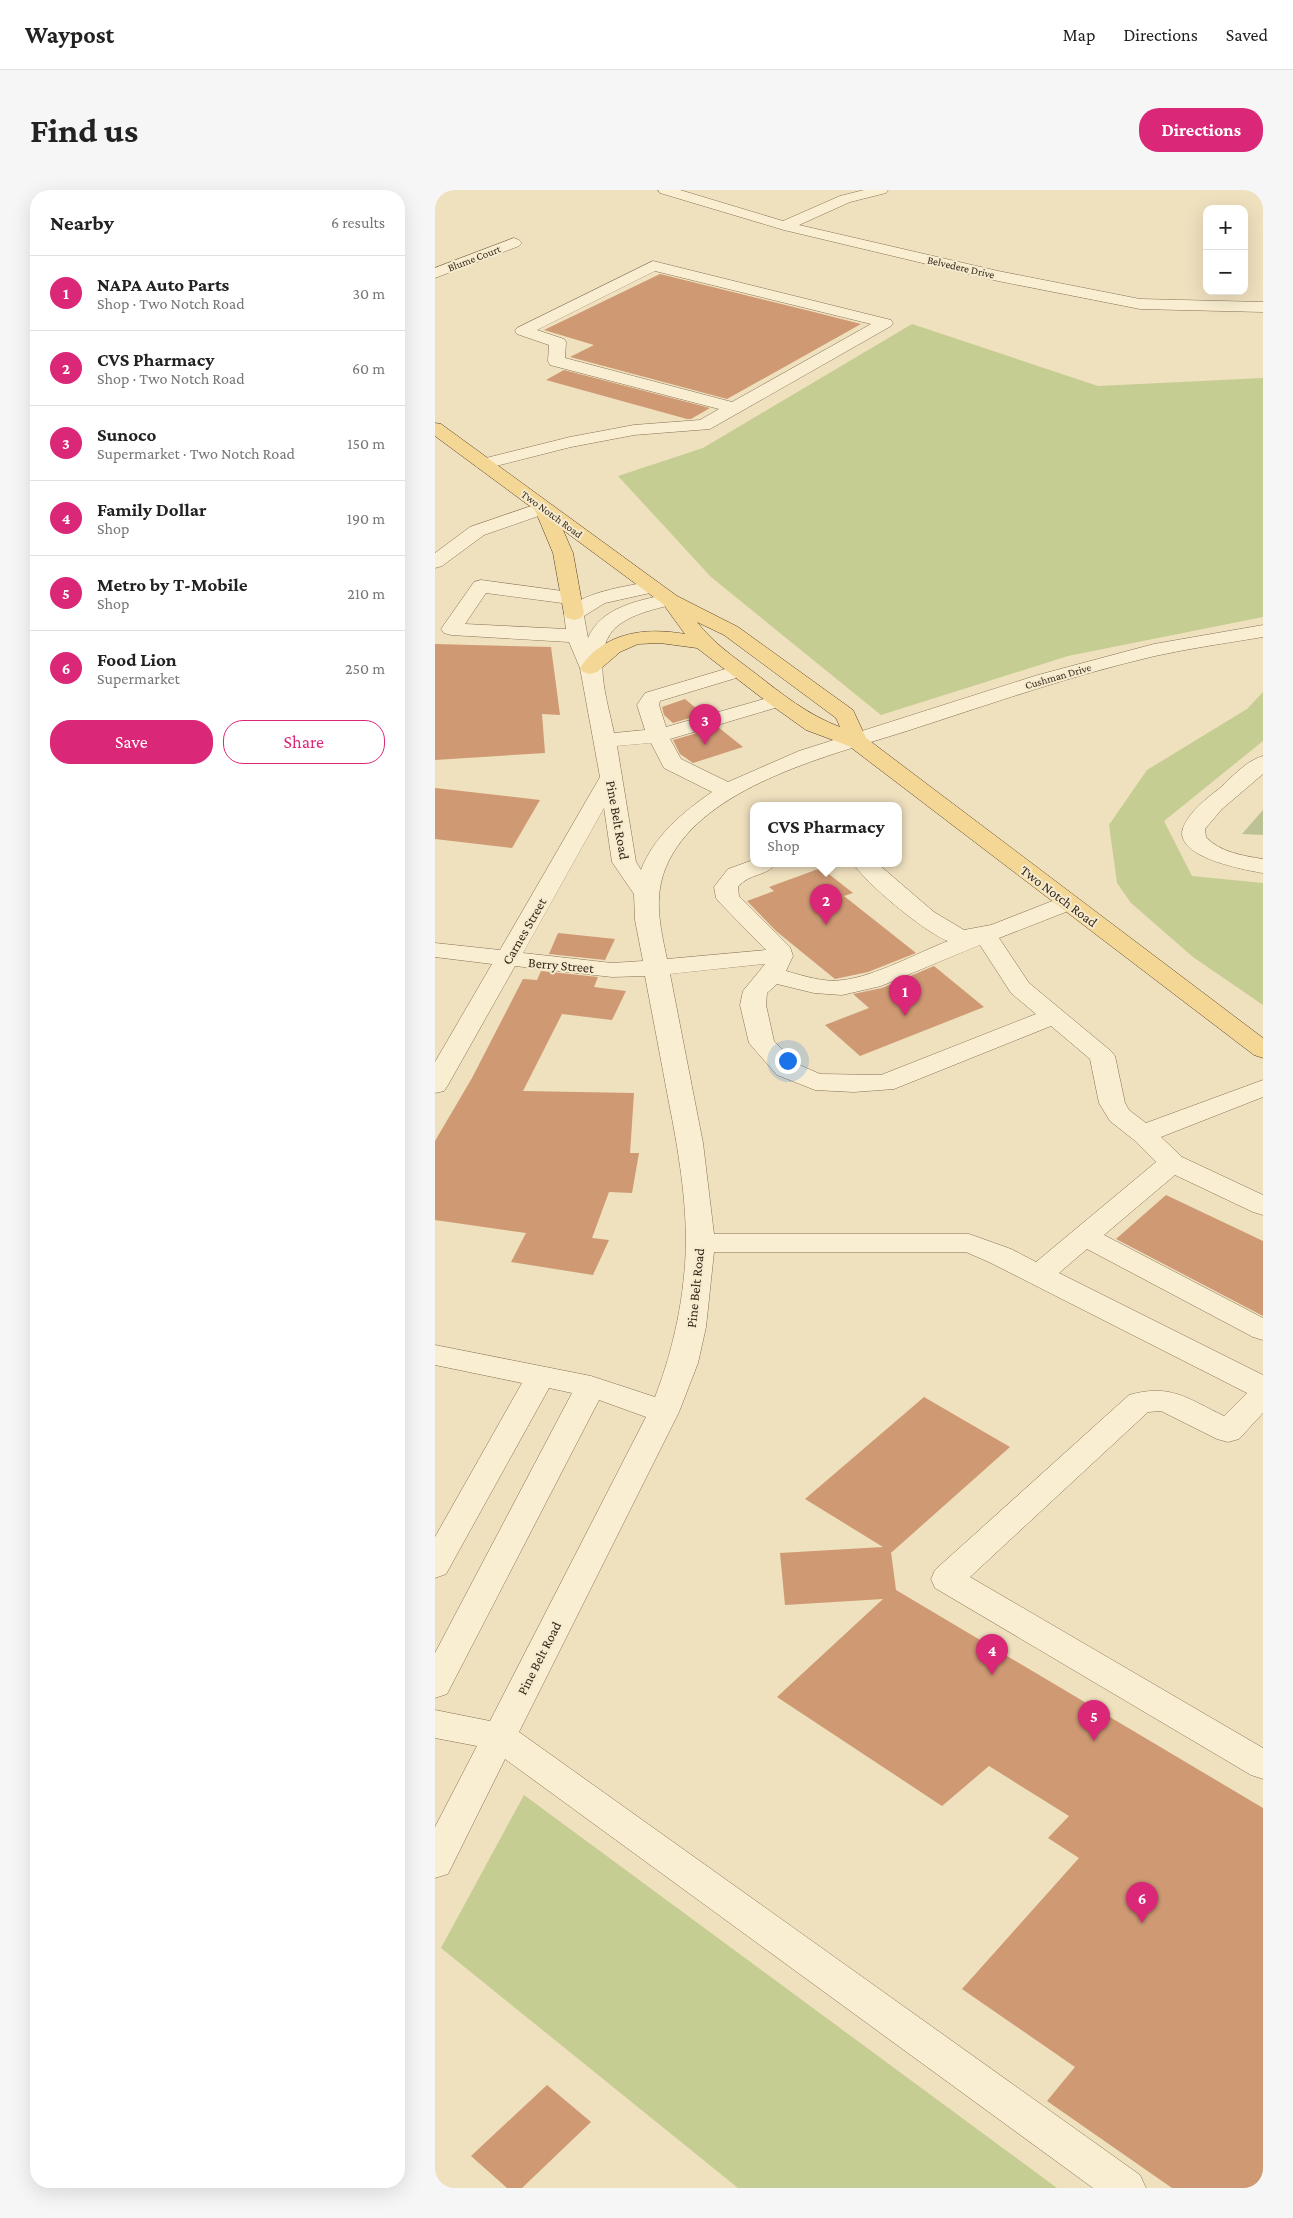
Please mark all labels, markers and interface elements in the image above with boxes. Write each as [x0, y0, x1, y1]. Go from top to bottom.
text: Waypost [25, 21, 114, 48]
text: Map [1063, 25, 1095, 45]
text: Directions [1123, 25, 1198, 45]
text: Saved [1226, 25, 1268, 45]
button: Directions [1139, 108, 1263, 152]
text: Find us [30, 111, 138, 150]
map controls [1203, 205, 1248, 295]
button: + [1203, 205, 1248, 250]
text: Nearby [50, 211, 114, 235]
text: 6 results [331, 214, 385, 231]
street label: Blume Court [446, 242, 503, 274]
button: − [1203, 250, 1248, 295]
street label: Belvedere Drive [926, 253, 996, 281]
text: NAPA Auto Parts [97, 274, 229, 295]
text: 1 [63, 285, 69, 302]
text: 30 m [353, 285, 385, 302]
text: Shop · Two Notch Road [97, 295, 245, 312]
text: CVS Pharmacy [97, 349, 214, 370]
text: 2 [62, 360, 70, 377]
text: 60 m [352, 360, 385, 377]
text: Shop · Two Notch Road [97, 370, 245, 387]
text: Sunoco [97, 424, 156, 445]
text: 3 [62, 435, 70, 452]
text: 150 m [347, 435, 385, 452]
text: Supermarket · Two Notch Road [97, 445, 295, 462]
street label: Two Notch Road [519, 488, 585, 540]
text: Family Dollar [97, 499, 207, 520]
text: 4 [62, 510, 70, 527]
text: 190 m [347, 510, 385, 527]
text: Shop [97, 520, 129, 537]
text: Metro by T-Mobile [97, 574, 248, 595]
text: 5 [62, 585, 70, 602]
text: 210 m [347, 585, 385, 602]
text: Shop [97, 595, 129, 612]
text: Food Lion [97, 649, 177, 670]
text: 6 [62, 660, 70, 677]
text: 250 m [345, 660, 385, 677]
street label: Cushman Drive [1024, 661, 1093, 691]
text: Supermarket [97, 670, 180, 687]
pin: 3 [689, 704, 721, 745]
button: Save [50, 720, 213, 764]
button: Share [223, 720, 385, 764]
street label: Pine Belt Road [603, 779, 633, 861]
popup [750, 802, 902, 867]
text: CVS Pharmacy [767, 816, 885, 837]
text: Shop [767, 837, 800, 854]
street label: Two Notch Road [1017, 862, 1101, 931]
pin: 2 [810, 884, 842, 925]
street label: Carnes Street [499, 895, 550, 967]
street label: Berry Street [528, 954, 595, 976]
pin: 1 [889, 975, 921, 1016]
your location [775, 1048, 801, 1074]
street label: Pine Belt Road [683, 1247, 707, 1329]
street label: Pine Belt Road [514, 1618, 565, 1697]
pin: 4 [976, 1634, 1008, 1675]
pin: 5 [1078, 1700, 1110, 1741]
pin: 6 [1126, 1882, 1158, 1923]

